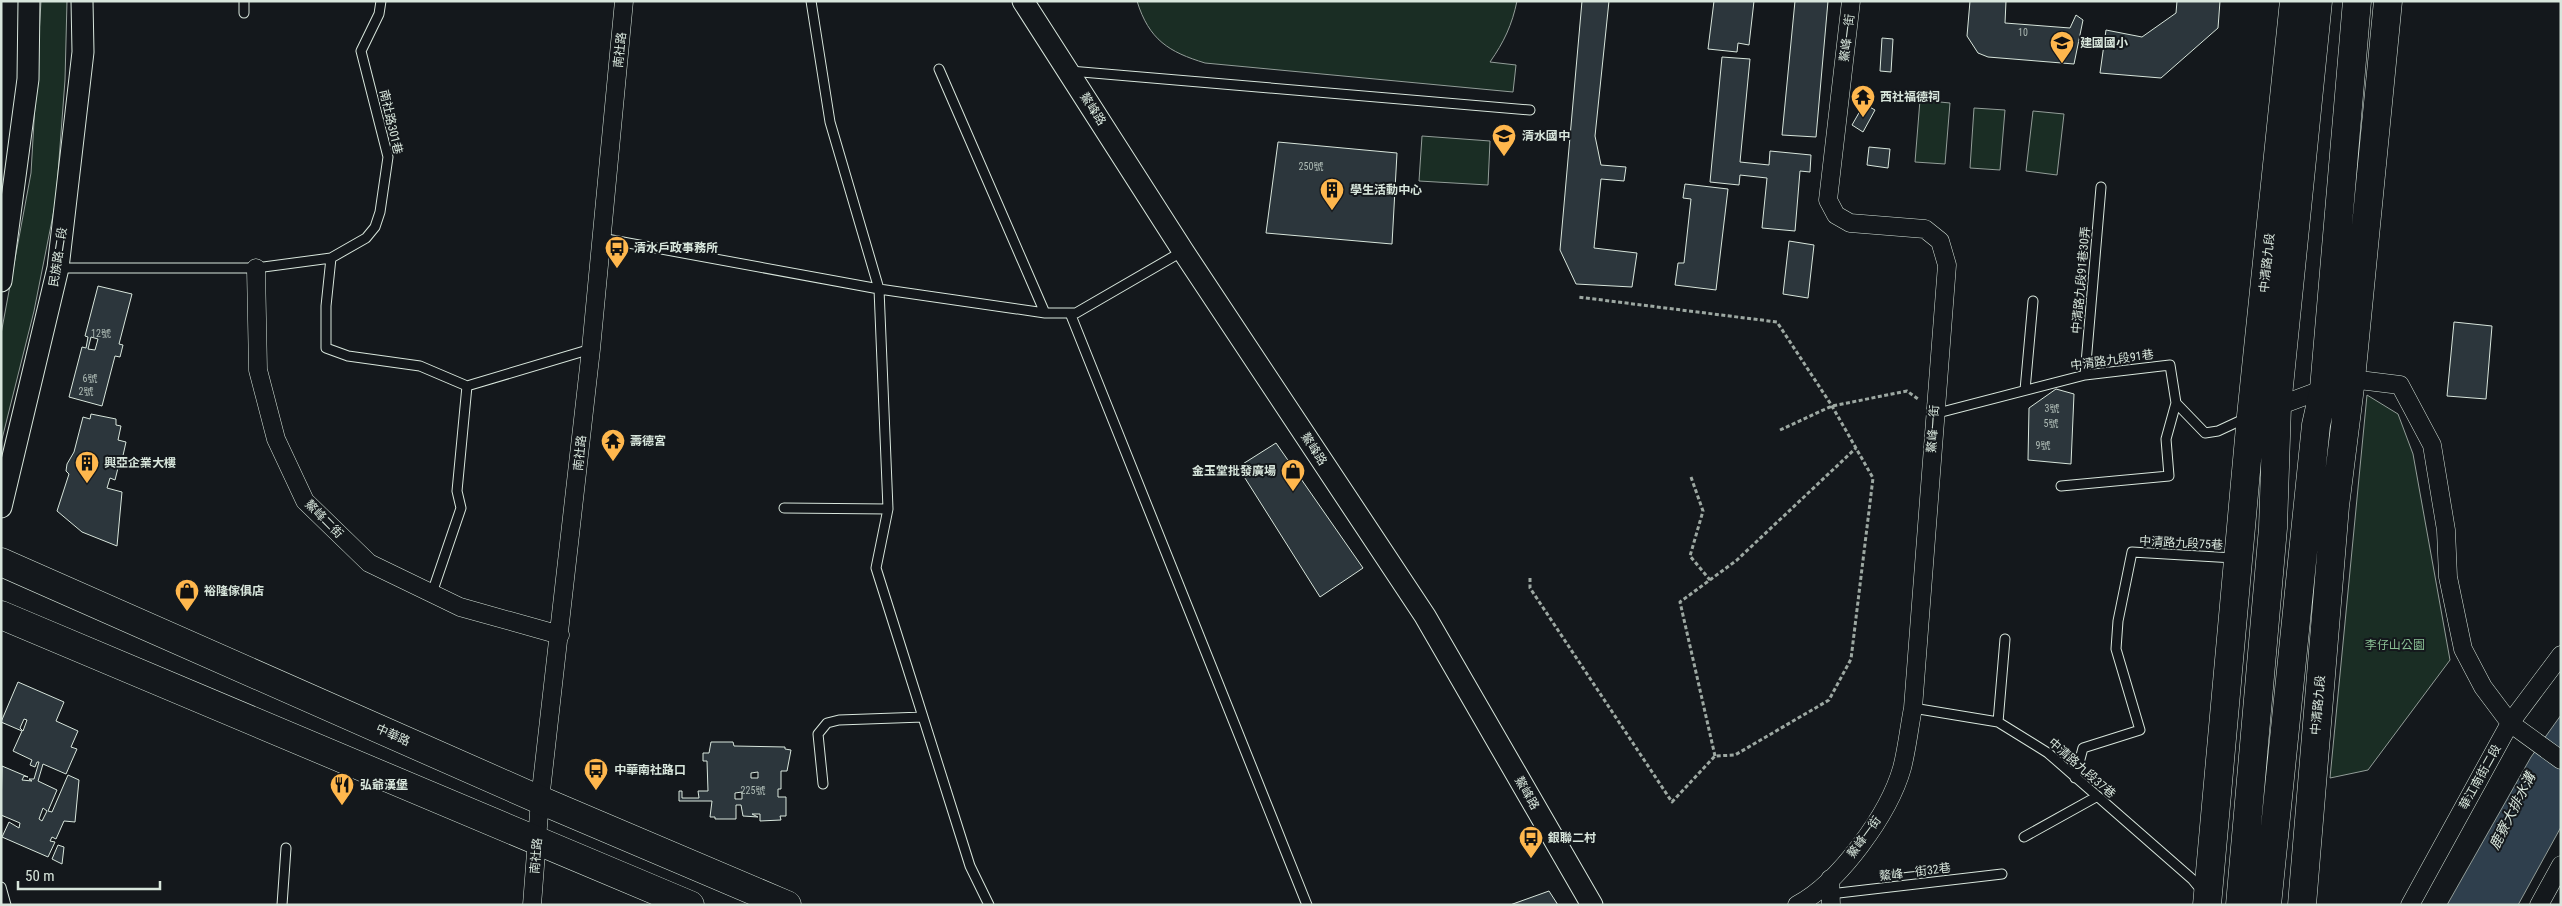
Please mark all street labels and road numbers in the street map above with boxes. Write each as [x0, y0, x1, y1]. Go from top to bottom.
street label: 鰲峰一街 [1837, 13, 1857, 63]
street label: 南社路 [611, 31, 629, 69]
street label: 南社路301巷 [377, 88, 405, 156]
street label: 鰲峰路 [1077, 90, 1109, 128]
street label: 民族路二段 [46, 226, 70, 288]
street label: 中清路九段91巷30弄 [2069, 226, 2093, 334]
street label: 中清路九段 [2257, 232, 2277, 294]
street label: 中清路九段91巷 [2070, 347, 2154, 373]
street label: 鰲峰一街 [1924, 405, 1942, 453]
street label: 鰲峰路 [1298, 430, 1330, 468]
street label: 南社路 [571, 434, 589, 472]
street label: 鰲峰二街 [302, 497, 346, 541]
street label: 中清路九段75巷 [2139, 534, 2223, 552]
street label: 中清路九段 [2308, 674, 2328, 736]
street label: 中華路 [374, 721, 412, 749]
street label: 中清路九段37巷 [2046, 735, 2118, 801]
street label: 華江南街二段 [2456, 742, 2504, 812]
street label: 鰲峰路 [1512, 774, 1542, 812]
street label: 鰲峰一街 [1844, 813, 1884, 861]
street label: 南社路 [527, 837, 545, 875]
street label: 鰲峰一街32巷 [1878, 861, 1952, 883]

